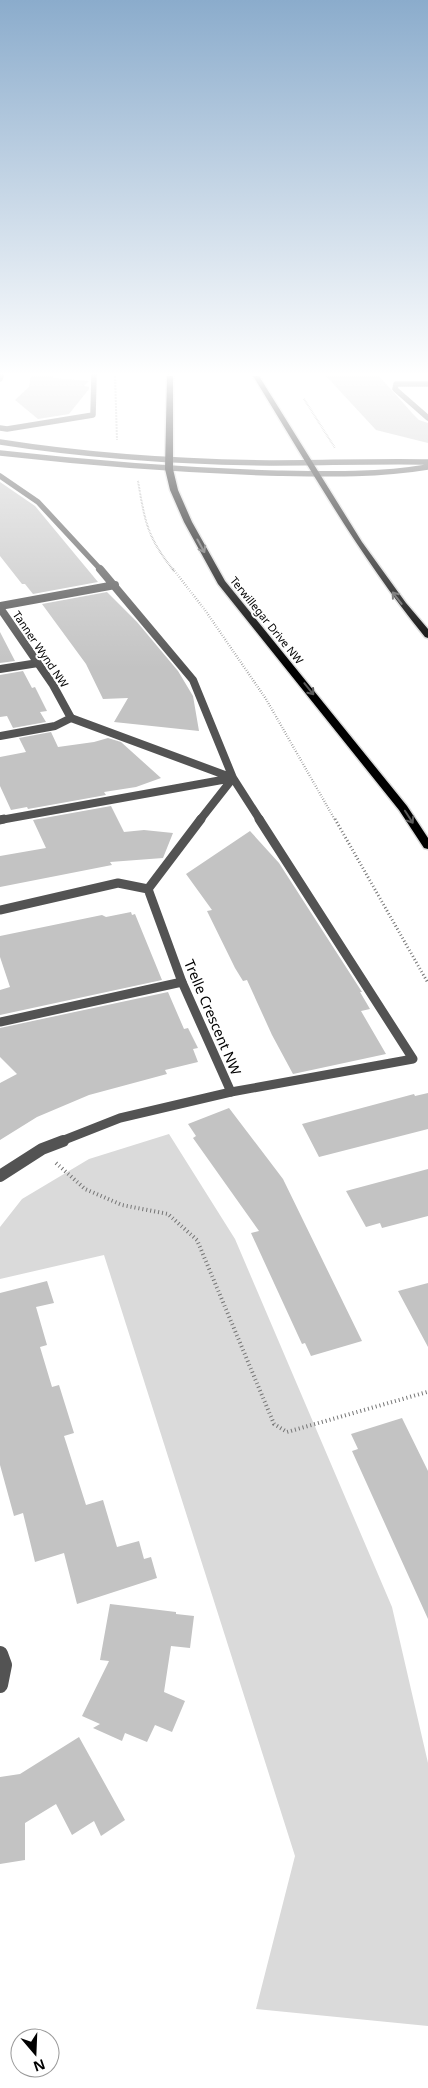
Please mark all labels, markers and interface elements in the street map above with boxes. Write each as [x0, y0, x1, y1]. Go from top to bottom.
one-way arrow [197, 538, 207, 552]
street label: Terwillegar Drive NW [227, 573, 307, 667]
one-way arrow [392, 591, 402, 605]
street label: Tanner Wynd NW [10, 608, 73, 691]
one-way arrow [303, 683, 314, 696]
one-way arrow [404, 810, 414, 824]
street label: Trelle Crescent NW [180, 956, 246, 1078]
north arrow [10, 2028, 60, 2078]
text: N [31, 2055, 48, 2077]

